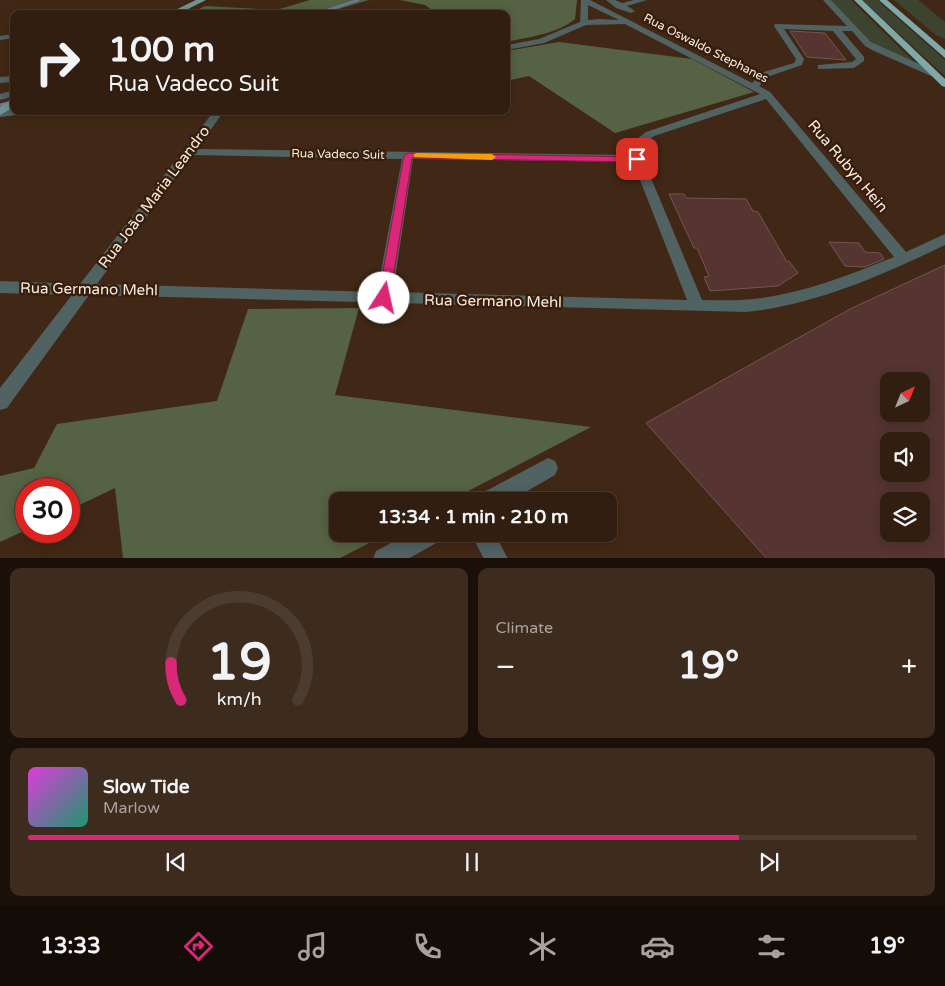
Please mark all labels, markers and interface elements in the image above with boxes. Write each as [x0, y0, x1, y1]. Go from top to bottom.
street label: Rua Oswaldo Stephanes [641, 10, 771, 86]
text: 100 m [108, 29, 215, 71]
icon: right [25, 30, 90, 95]
text: Rua Vadeco Suit [108, 71, 279, 97]
street label: Rua Rubyn Hein [804, 116, 892, 216]
street label: Rua João Maria Leandro [95, 122, 213, 272]
pin [616, 138, 658, 180]
icon: arrive [623, 145, 651, 173]
street label: Rua Vadeco Suit [291, 146, 385, 162]
position arrow [357, 271, 409, 323]
street label: Rua Germano Mehl [20, 279, 158, 299]
street label: Rua Germano Mehl [424, 291, 562, 311]
north arrow [880, 372, 930, 422]
map controls [880, 372, 930, 542]
button: sound [880, 432, 930, 482]
speed limit sign: 30 [15, 478, 80, 543]
button: layers [880, 492, 930, 542]
text: 13:34 · 1 min · 210 m [377, 506, 569, 528]
text: Climate [496, 618, 553, 638]
text: 19 [206, 631, 271, 694]
text: 19° [677, 643, 739, 689]
text: − [496, 650, 515, 684]
text: + [901, 650, 917, 684]
text: km/h [216, 689, 261, 710]
text: Slow Tide [103, 776, 190, 798]
text: Marlow [103, 798, 160, 818]
icon: previous [162, 848, 190, 876]
icon: pause [458, 848, 486, 876]
icon: next [755, 848, 783, 876]
icon: directions [181, 929, 216, 964]
icon: music [295, 929, 330, 964]
icon: phone [410, 929, 445, 964]
icon: climate [525, 929, 560, 964]
icon: car [640, 929, 675, 964]
icon: filters [754, 929, 789, 964]
text: 13:33 [40, 933, 101, 959]
text: 19° [869, 933, 905, 959]

